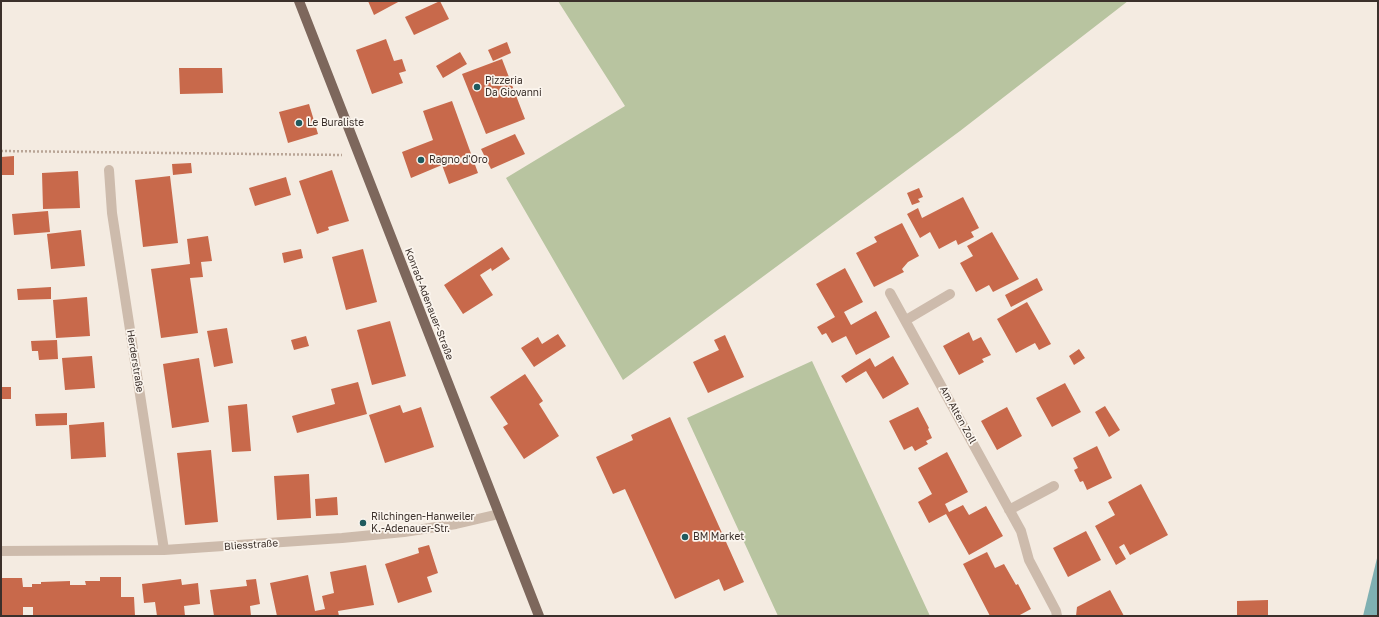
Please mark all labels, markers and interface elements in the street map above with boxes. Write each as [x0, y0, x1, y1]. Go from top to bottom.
place label: Pizzeria Da Giovanni [485, 75, 542, 98]
marker: Pizzeria Da Giovanni [472, 82, 482, 92]
place label: Le Buraliste [307, 117, 364, 129]
marker: Le Buraliste [294, 118, 304, 128]
place label: Ragno d'Oro [429, 154, 488, 166]
marker: Ragno d'Oro [416, 155, 426, 165]
street label: Konrad-Adenauer-Straße [402, 246, 456, 362]
street label: Herderstraße [124, 329, 146, 393]
street label: Am Alten Zoll [937, 384, 979, 446]
place label: Rilchingen-Hanweiler K.-Adenauer-Str. [371, 511, 474, 534]
marker: Rilchingen-Hanweiler K.-Adenauer-Str. [358, 518, 368, 528]
place label: BM Market [693, 531, 744, 543]
marker: BM Market [680, 532, 690, 542]
street label: Bliesstraße [224, 537, 278, 553]

